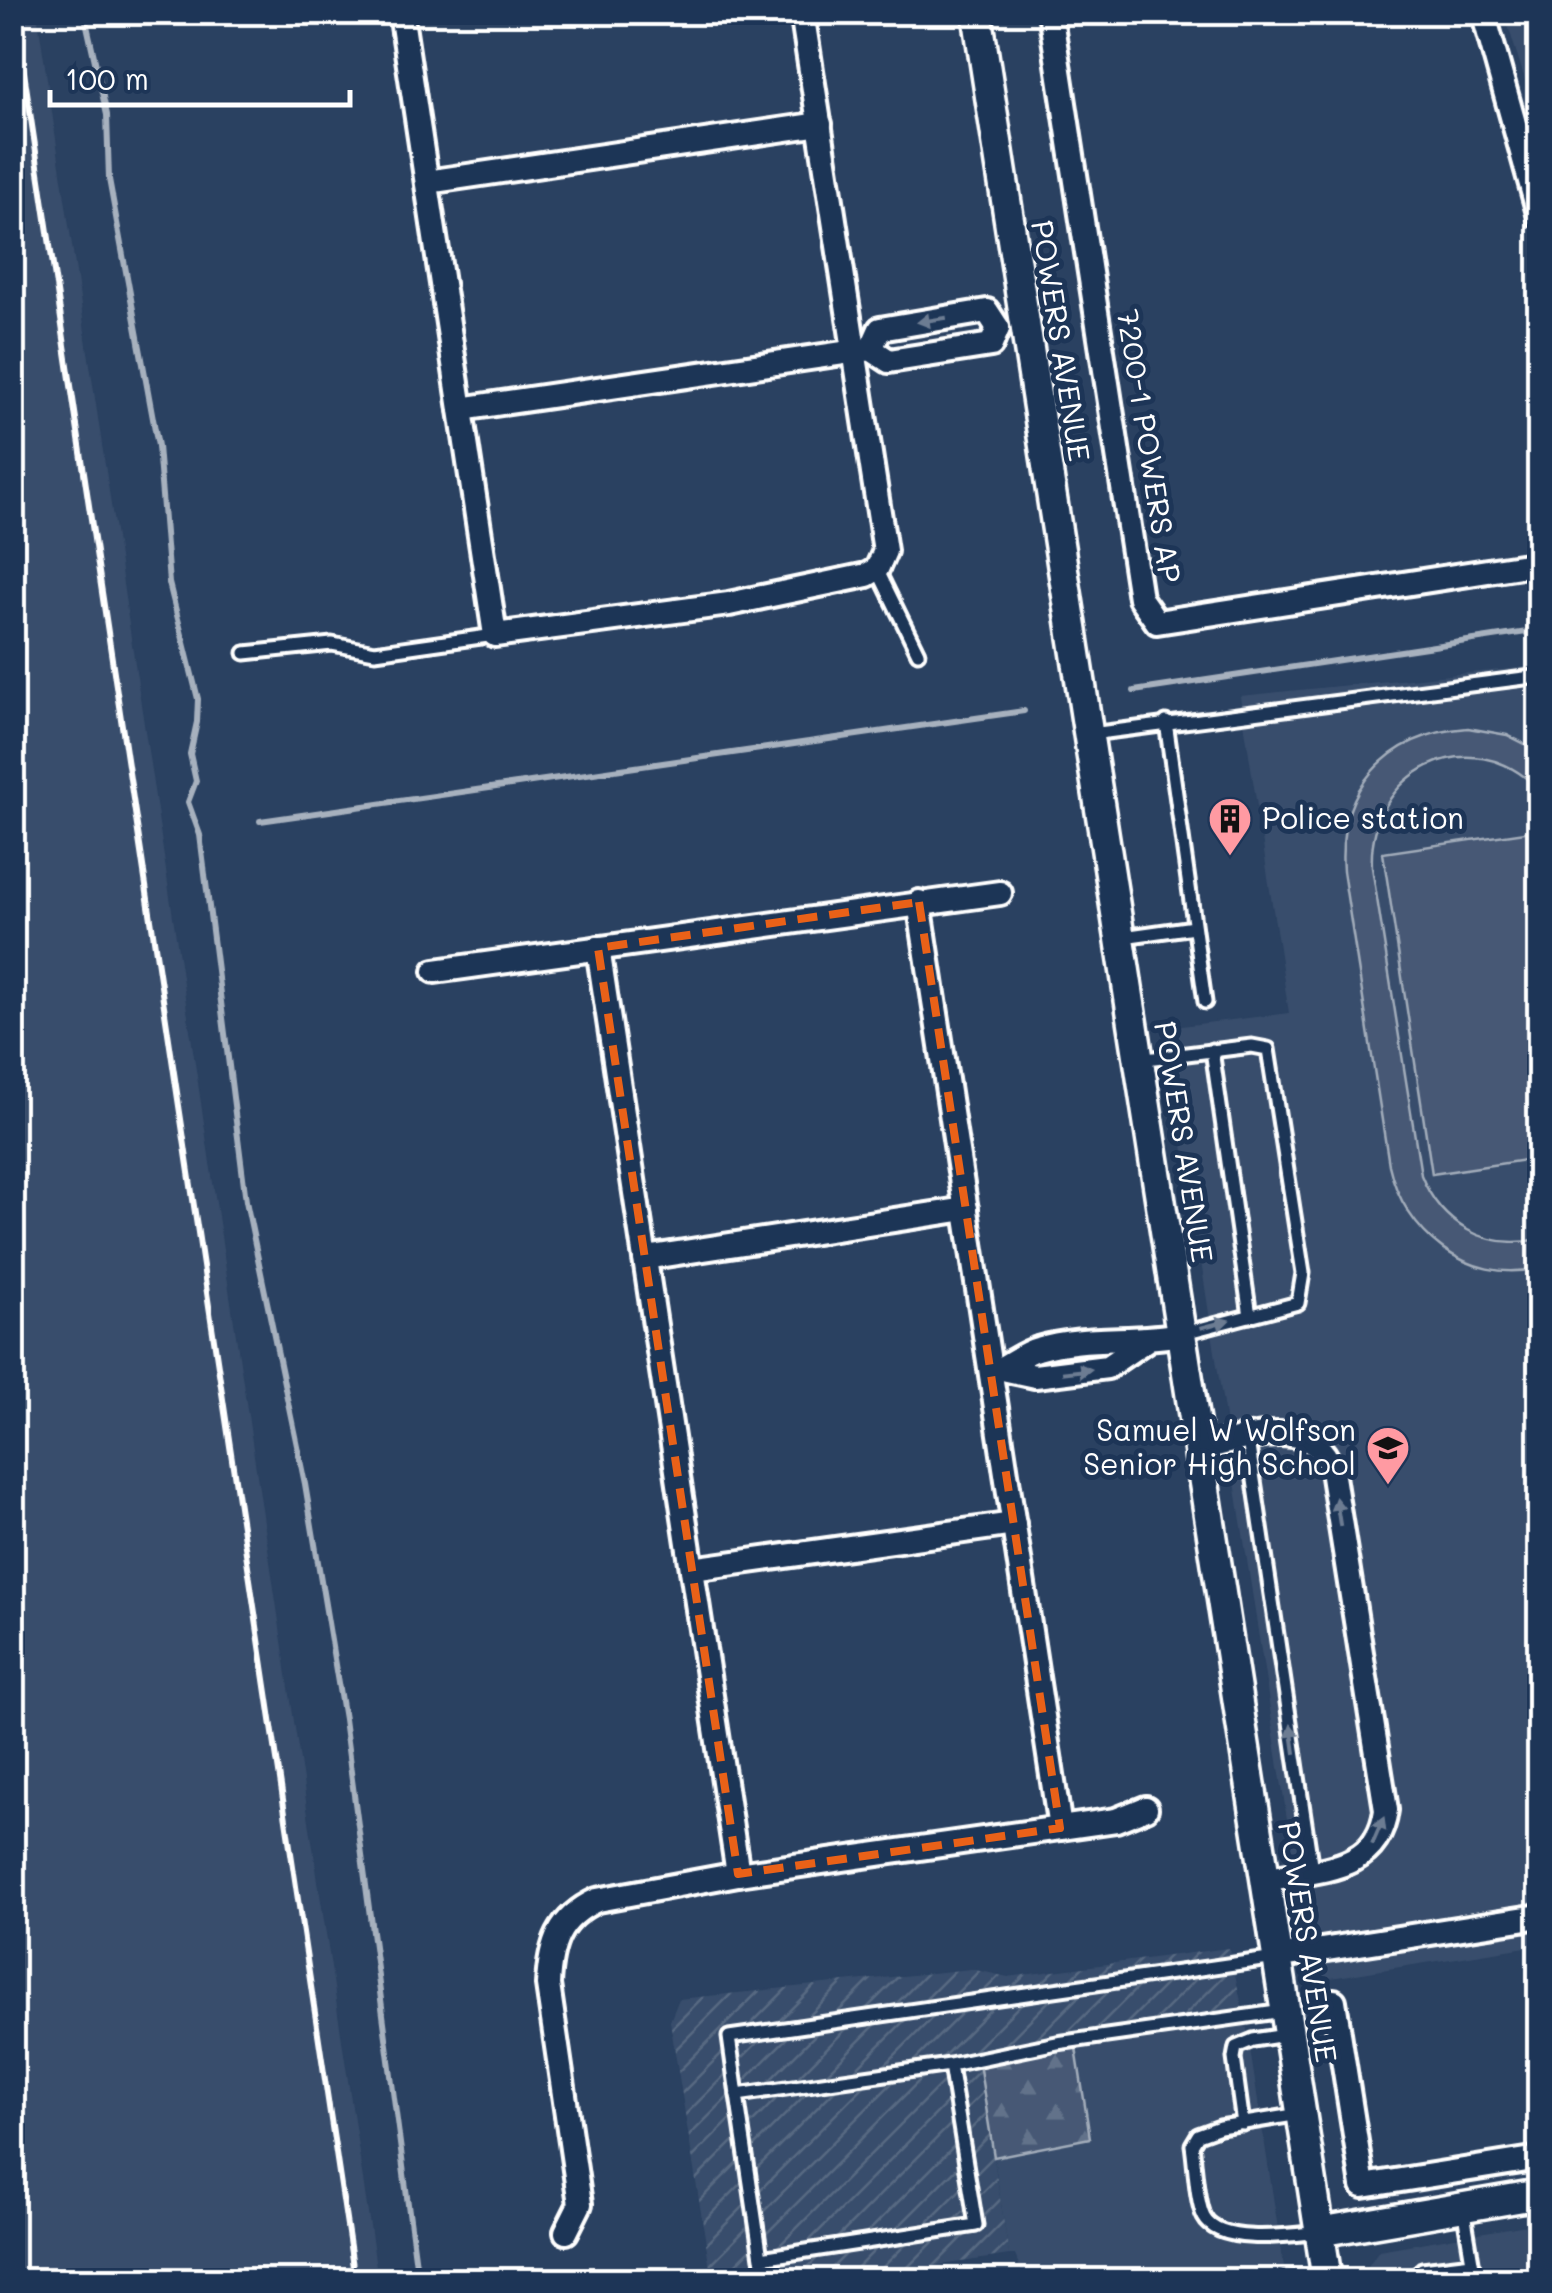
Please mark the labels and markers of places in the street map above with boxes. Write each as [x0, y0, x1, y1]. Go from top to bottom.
building icon: Police station [1207, 796, 1253, 857]
place label: Police station [1262, 797, 1464, 837]
place label: Samuel W Wolfson Senior High School [1083, 1409, 1356, 1483]
school or university icon: Samuel W Wolfson Senior High School [1365, 1425, 1411, 1486]

